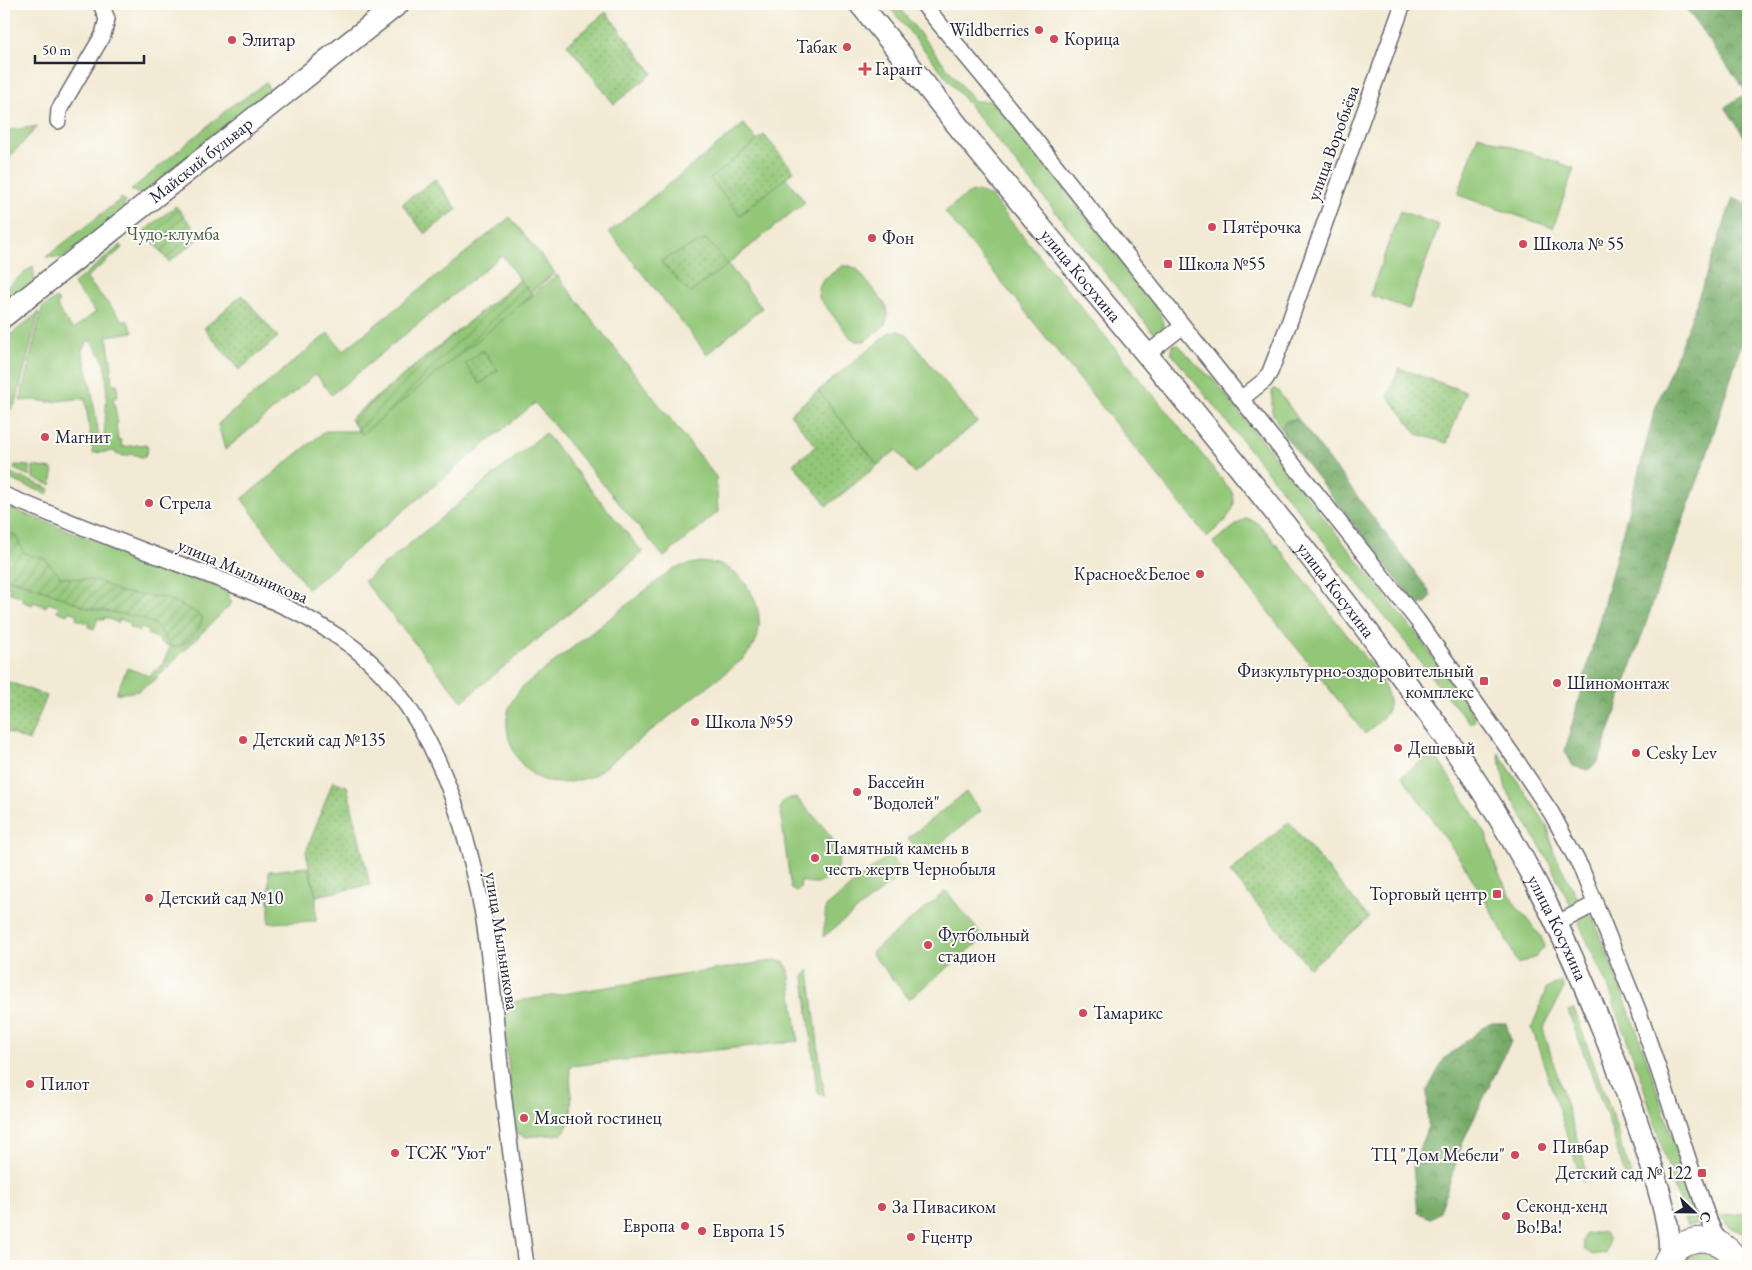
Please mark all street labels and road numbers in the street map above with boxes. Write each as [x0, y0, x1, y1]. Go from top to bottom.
street label: улица Воробьёва [1301, 81, 1364, 204]
street label: Майский бульвар [144, 112, 257, 208]
street label: улица Косухина [1036, 224, 1127, 327]
street label: улица Мыльникова [175, 533, 313, 609]
street label: улица Косухина [1292, 537, 1381, 643]
street label: улица Мыльникова [480, 870, 525, 1012]
street label: улица Косухина [1523, 871, 1594, 985]

